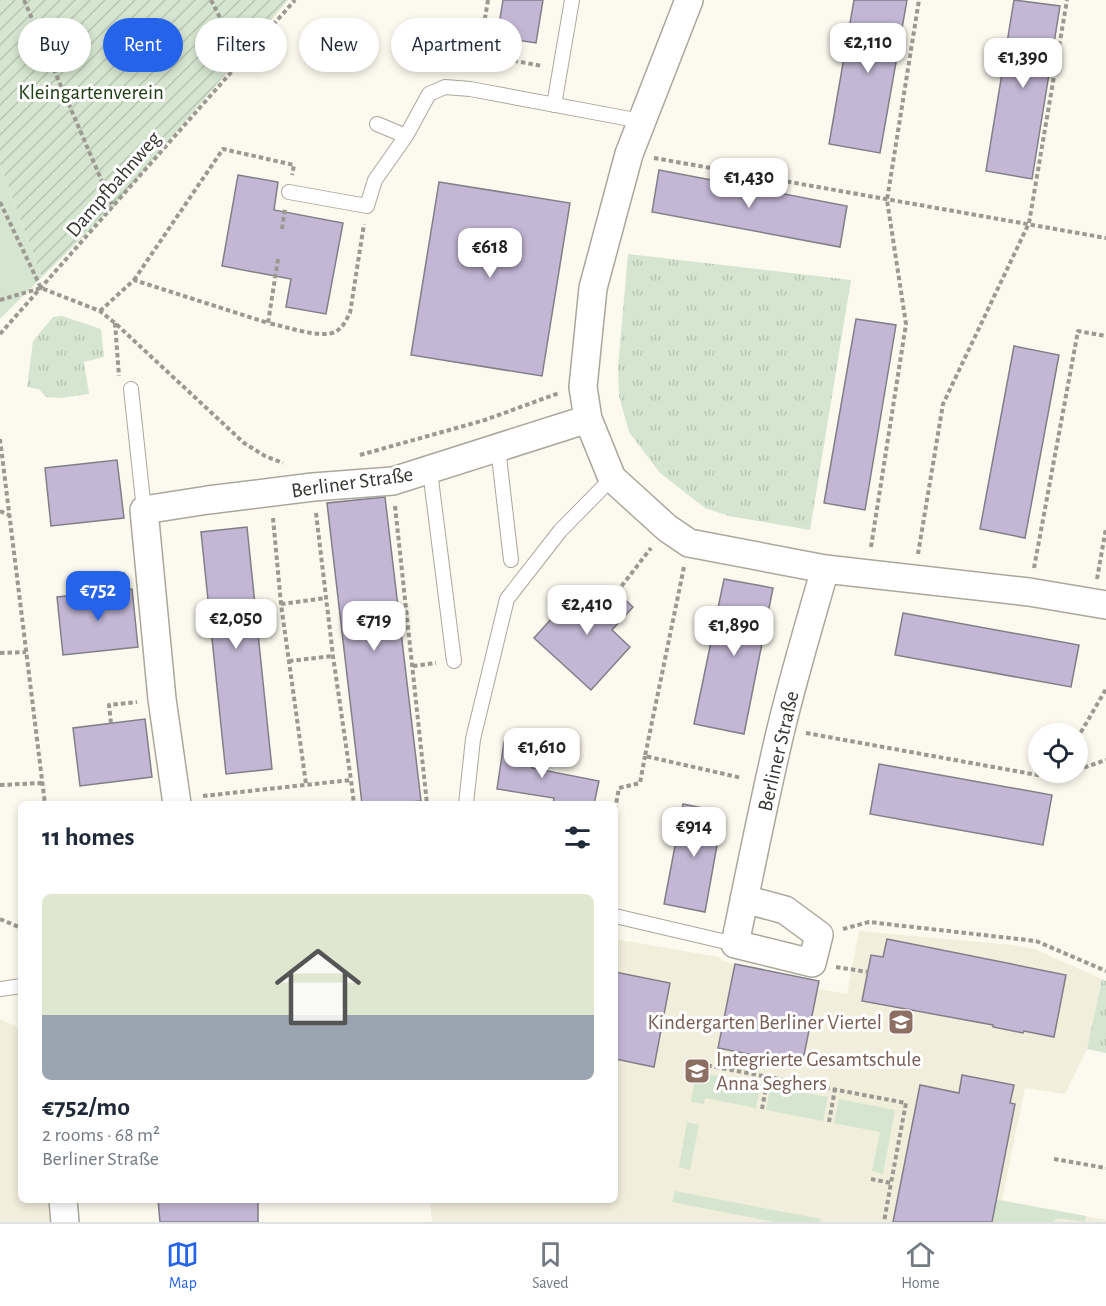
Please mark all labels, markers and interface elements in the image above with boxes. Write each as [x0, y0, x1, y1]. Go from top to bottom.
chip: Buy [18, 18, 91, 72]
chip: Rent [103, 18, 183, 72]
chip: Filters [195, 18, 287, 72]
chip: New [299, 18, 379, 72]
chip: Apartment [391, 18, 522, 72]
pin: €2,110 [819, 23, 917, 74]
text: €2,110 [844, 32, 892, 52]
pin: €1,390 [974, 38, 1072, 89]
text: €1,390 [998, 47, 1048, 67]
park label: Kleingartenverein [18, 82, 164, 103]
street label: Dampfbahnweg [62, 127, 165, 241]
pin: €1,430 [700, 158, 798, 209]
text: €1,430 [724, 167, 774, 187]
pin: €618 [454, 228, 526, 279]
text: €618 [472, 237, 508, 257]
street label: Berliner Straße [290, 464, 414, 501]
pin: €752 [62, 571, 134, 622]
text: €752 [80, 580, 116, 600]
pin: €2,410 [538, 585, 636, 636]
text: €2,410 [561, 594, 613, 614]
pin: €2,050 [187, 599, 285, 650]
pin: €719 [338, 601, 410, 652]
pin: €1,890 [685, 606, 783, 657]
text: €2,050 [210, 608, 262, 628]
text: €719 [357, 610, 391, 630]
text: €1,890 [708, 615, 760, 635]
street label: Berliner Straße [754, 689, 803, 813]
map controls [1028, 723, 1088, 783]
button: locate [1028, 723, 1088, 783]
pin: €1,610 [493, 728, 591, 779]
text: €1,610 [518, 737, 566, 757]
pin: €914 [658, 807, 730, 858]
text: €914 [676, 816, 712, 836]
icon: filters [561, 821, 594, 854]
text: 11 homes [42, 824, 134, 850]
icon: home [264, 933, 372, 1041]
school or university icon: Kindergarten Berliner Viertel [886, 1007, 916, 1037]
place label: Kindergarten Berliner Viertel [647, 1012, 882, 1033]
place label: Integrierte Gesamtschule Anna Seghers [716, 1049, 921, 1094]
school or university icon: Integrierte Gesamtschule Anna Seghers [682, 1056, 712, 1086]
text: €752/mo [42, 1094, 130, 1120]
text: 2 rooms · 68 m² [42, 1125, 160, 1145]
text: Berliner Straße [42, 1149, 159, 1169]
tab: Map [166, 1238, 199, 1293]
tab: Saved [532, 1238, 569, 1293]
tab: Home [901, 1238, 940, 1293]

